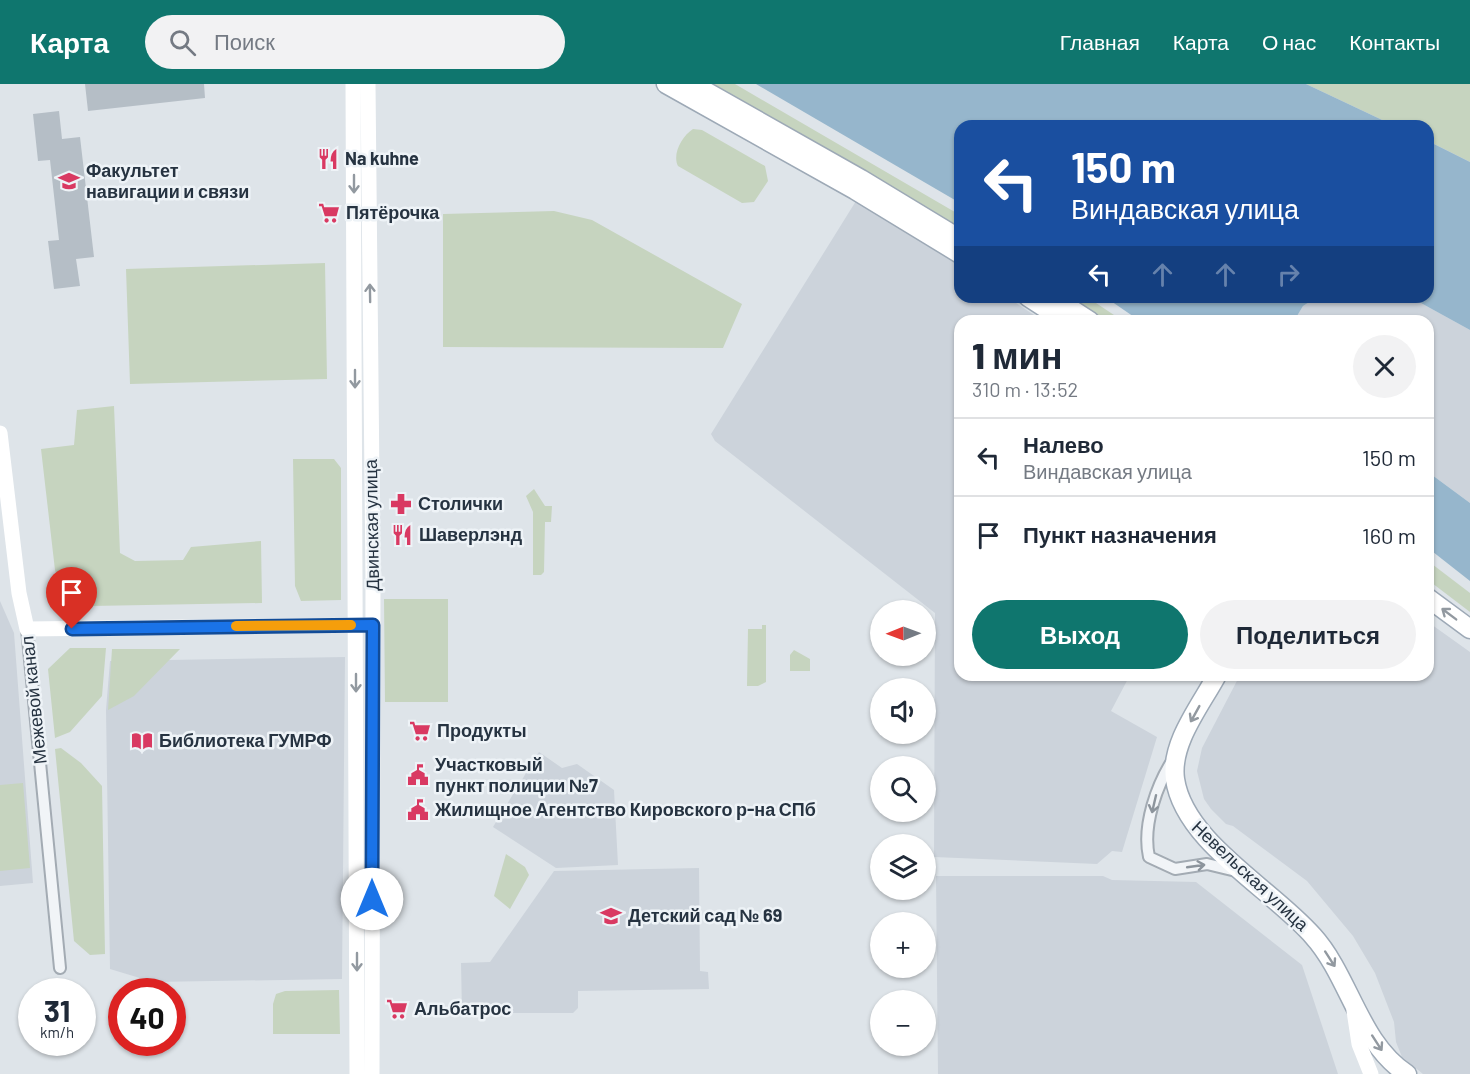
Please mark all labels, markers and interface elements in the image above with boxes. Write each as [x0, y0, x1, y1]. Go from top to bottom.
search box [145, 15, 565, 69]
text: Карта [30, 25, 109, 59]
icon: search [166, 26, 199, 59]
text: Поиск [214, 28, 275, 54]
text: Главная [1060, 29, 1140, 54]
text: Карта [1173, 29, 1229, 54]
text: О нас [1262, 29, 1316, 54]
text: Контакты [1349, 29, 1440, 54]
text: 150 m [1071, 141, 1176, 191]
icon: left [972, 144, 1050, 222]
restaurant icon: Na kuhne [316, 147, 340, 171]
place label: Na kuhne [345, 147, 419, 169]
place label: Факультет навигации и связи [86, 159, 249, 202]
school or university icon: Факультет навигации и связи [57, 169, 81, 193]
one-way arrow [348, 174, 360, 194]
text: Виндавская улица [1071, 192, 1299, 224]
supermarket icon: Пятёрочка [317, 201, 341, 225]
place label: Пятёрочка [346, 201, 440, 223]
icon: left [1083, 258, 1116, 291]
icon: ahead [1146, 258, 1179, 291]
icon: ahead [1209, 258, 1242, 291]
icon: right [1272, 258, 1305, 291]
one-way arrow [364, 284, 376, 304]
text: 1 мин [972, 333, 1063, 376]
button: close [1353, 335, 1416, 398]
one-way arrow [349, 369, 361, 389]
text: 310 m · 13:52 [972, 377, 1078, 401]
text: Налево [1023, 431, 1104, 457]
icon: left [972, 441, 1005, 474]
text: 150 m [1362, 444, 1416, 470]
street label: Двинская улица [359, 458, 383, 591]
text: Виндавская улица [1023, 459, 1192, 483]
pharmacy icon: Столички [389, 492, 413, 516]
place label: Столички [418, 492, 503, 514]
icon: arrive [972, 519, 1005, 552]
text: Пункт назначения [1023, 521, 1217, 547]
text: 160 m [1362, 522, 1416, 548]
restaurant icon: Шаверлэнд [390, 523, 414, 547]
place label: Шаверлэнд [419, 523, 523, 545]
pin [46, 567, 97, 629]
icon: arrive [55, 576, 88, 609]
north arrow [870, 600, 936, 666]
map controls [870, 600, 936, 1056]
button: Выход [972, 600, 1188, 669]
button: Поделиться [1200, 600, 1416, 669]
one-way arrow [1441, 607, 1457, 620]
street label: Межевой канал [15, 635, 51, 765]
one-way arrow [350, 673, 362, 693]
button: sound [870, 678, 936, 744]
one-way arrow [1189, 705, 1200, 723]
supermarket icon: Продукты [408, 719, 432, 743]
place label: Продукты [437, 719, 527, 741]
library icon: Библиотека ГУМРФ [130, 729, 154, 753]
place label: Библиотека ГУМРФ [159, 729, 332, 751]
place label: Участковый пункт полиции №7 [435, 753, 598, 796]
button: search [870, 756, 936, 822]
public building icon: Участковый пункт полиции №7 [406, 763, 430, 787]
one-way arrow [1148, 794, 1160, 813]
public building icon: Жилищное Агентство Кировского р-на СПб [406, 798, 430, 822]
place label: Жилищное Агентство Кировского р-на СПб [434, 798, 816, 820]
street label: Невельская улица [1188, 815, 1314, 936]
button: layers [870, 834, 936, 900]
one-way arrow [1186, 860, 1206, 871]
position arrow [340, 867, 404, 931]
school or university icon: Детский сад № 69 [599, 904, 623, 928]
place label: Детский сад № 69 [628, 904, 782, 926]
button: + [870, 912, 936, 978]
one-way arrow [1324, 950, 1336, 967]
one-way arrow [351, 952, 363, 972]
speed limit sign: 40 [108, 978, 186, 1056]
button: − [870, 990, 936, 1056]
text: 31 [44, 992, 70, 1028]
supermarket icon: Альбатрос [385, 997, 409, 1021]
place label: Альбатрос [414, 997, 511, 1019]
text: km/h [40, 1023, 74, 1041]
one-way arrow [1371, 1034, 1383, 1050]

